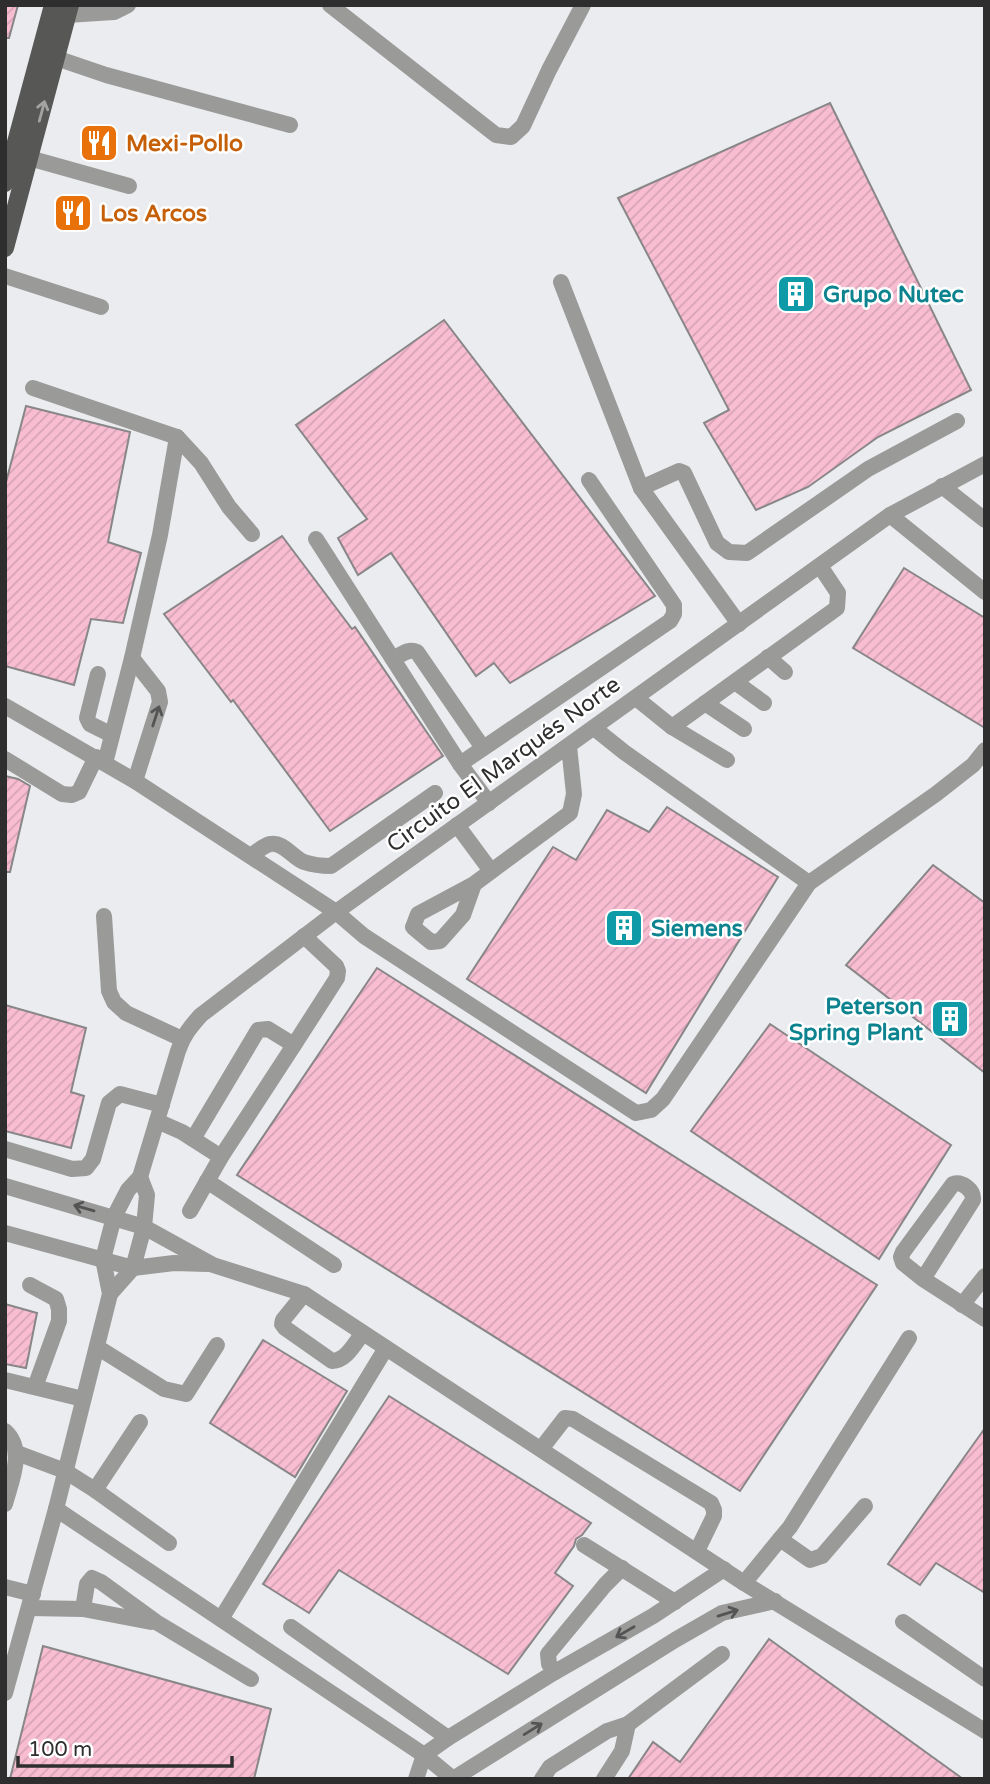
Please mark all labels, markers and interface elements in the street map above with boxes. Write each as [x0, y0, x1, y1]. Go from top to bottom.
one-way arrow [36, 100, 49, 123]
restaurant icon: Mexi-Pollo [78, 122, 120, 164]
place label: Mexi-Pollo [126, 130, 243, 158]
restaurant icon: Los Arcos [52, 192, 94, 234]
place label: Los Arcos [100, 200, 207, 228]
building icon: Grupo Nutec [775, 273, 817, 315]
place label: Grupo Nutec [823, 281, 964, 309]
street label: Circuito El Marqués Norte [381, 671, 626, 859]
one-way arrow [150, 706, 163, 728]
building icon: Siemens [603, 907, 645, 949]
place label: Siemens [651, 915, 743, 943]
place label: Peterson Spring Plant [789, 993, 923, 1047]
building icon: Peterson Spring Plant [929, 998, 971, 1040]
one-way arrow [73, 1201, 95, 1214]
one-way arrow [717, 1605, 739, 1618]
one-way arrow [616, 1625, 636, 1639]
one-way arrow [523, 1722, 543, 1736]
scale bar [18, 1724, 231, 1768]
text: 100 m [28, 1737, 92, 1762]

